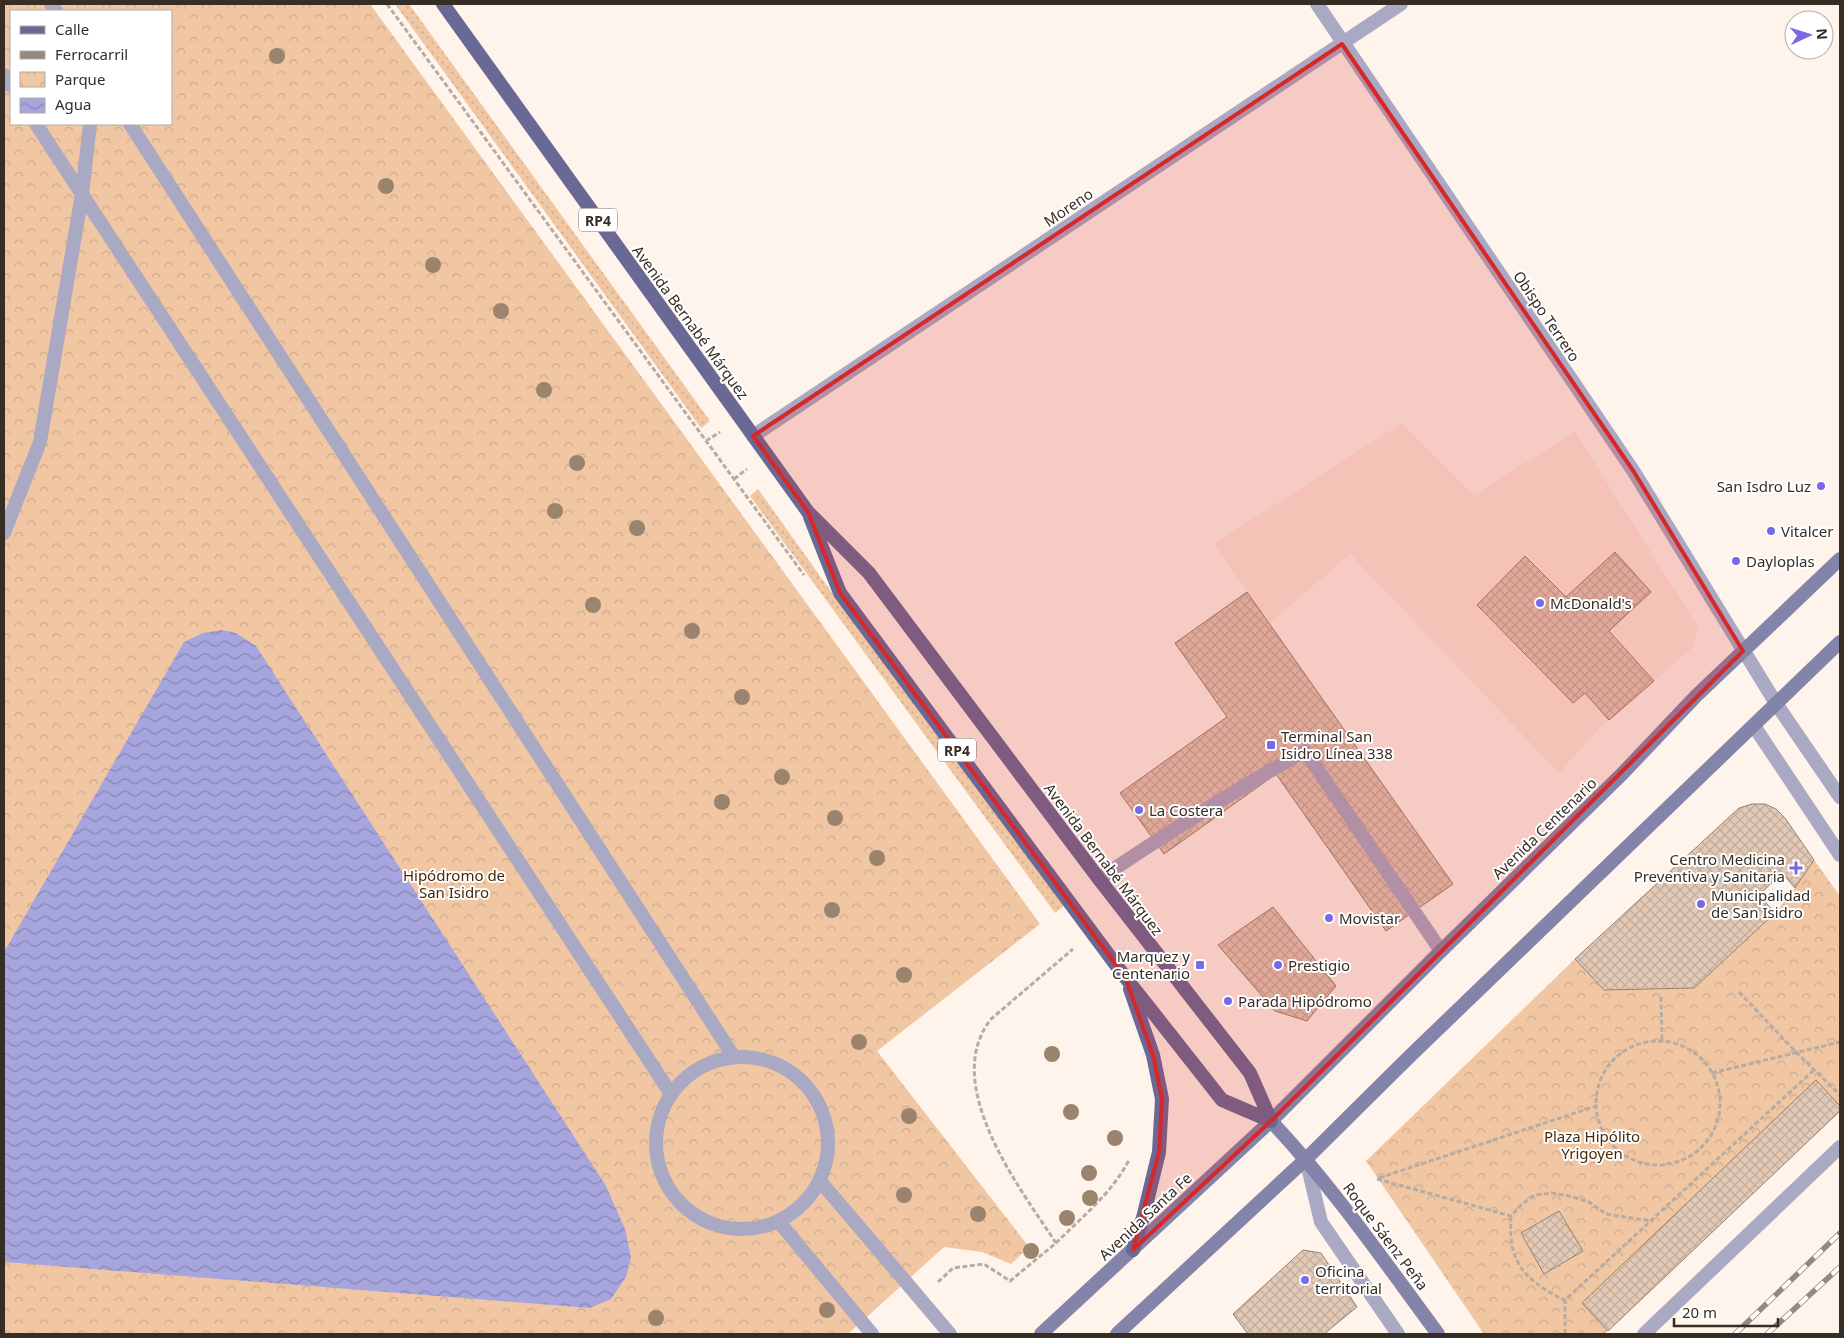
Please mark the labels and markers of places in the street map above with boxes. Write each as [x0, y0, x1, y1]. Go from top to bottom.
place label: San Isdro Luz [1717, 476, 1811, 496]
marker: San Isdro Luz [1815, 480, 1827, 492]
place label: Vitalcer [1781, 521, 1833, 541]
marker: Vitalcer [1765, 525, 1777, 537]
place label: Dayloplas [1746, 551, 1815, 571]
marker: Dayloplas [1730, 555, 1742, 567]
place label: McDonald's [1550, 593, 1632, 613]
marker: McDonald's [1534, 597, 1546, 609]
place label: Terminal San Isidro Línea 338 [1281, 726, 1393, 763]
marker: Terminal San Isidro Línea 338 [1265, 739, 1277, 751]
place label: La Costera [1149, 800, 1223, 820]
marker: La Costera [1133, 804, 1145, 816]
place label: Centro Medicina Preventiva y Sanitaria [1634, 849, 1785, 886]
marker: Centro Medicina Preventiva y Sanitaria [1789, 861, 1803, 875]
place label: Municipalidad de San Isidro [1711, 885, 1810, 922]
marker: Municipalidad de San Isidro [1695, 898, 1707, 910]
place label: Movistar [1339, 908, 1400, 928]
marker: Movistar [1323, 912, 1335, 924]
place label: Marquez y Centenario [1112, 946, 1190, 983]
place label: Prestigio [1288, 955, 1350, 975]
marker: Marquez y Centenario [1194, 959, 1206, 971]
marker: Prestigio [1272, 959, 1284, 971]
place label: Parada Hipódromo [1238, 991, 1372, 1011]
marker: Parada Hipódromo [1222, 995, 1234, 1007]
place label: Oficina territorial [1315, 1261, 1382, 1298]
marker: Oficina territorial [1299, 1274, 1311, 1286]

